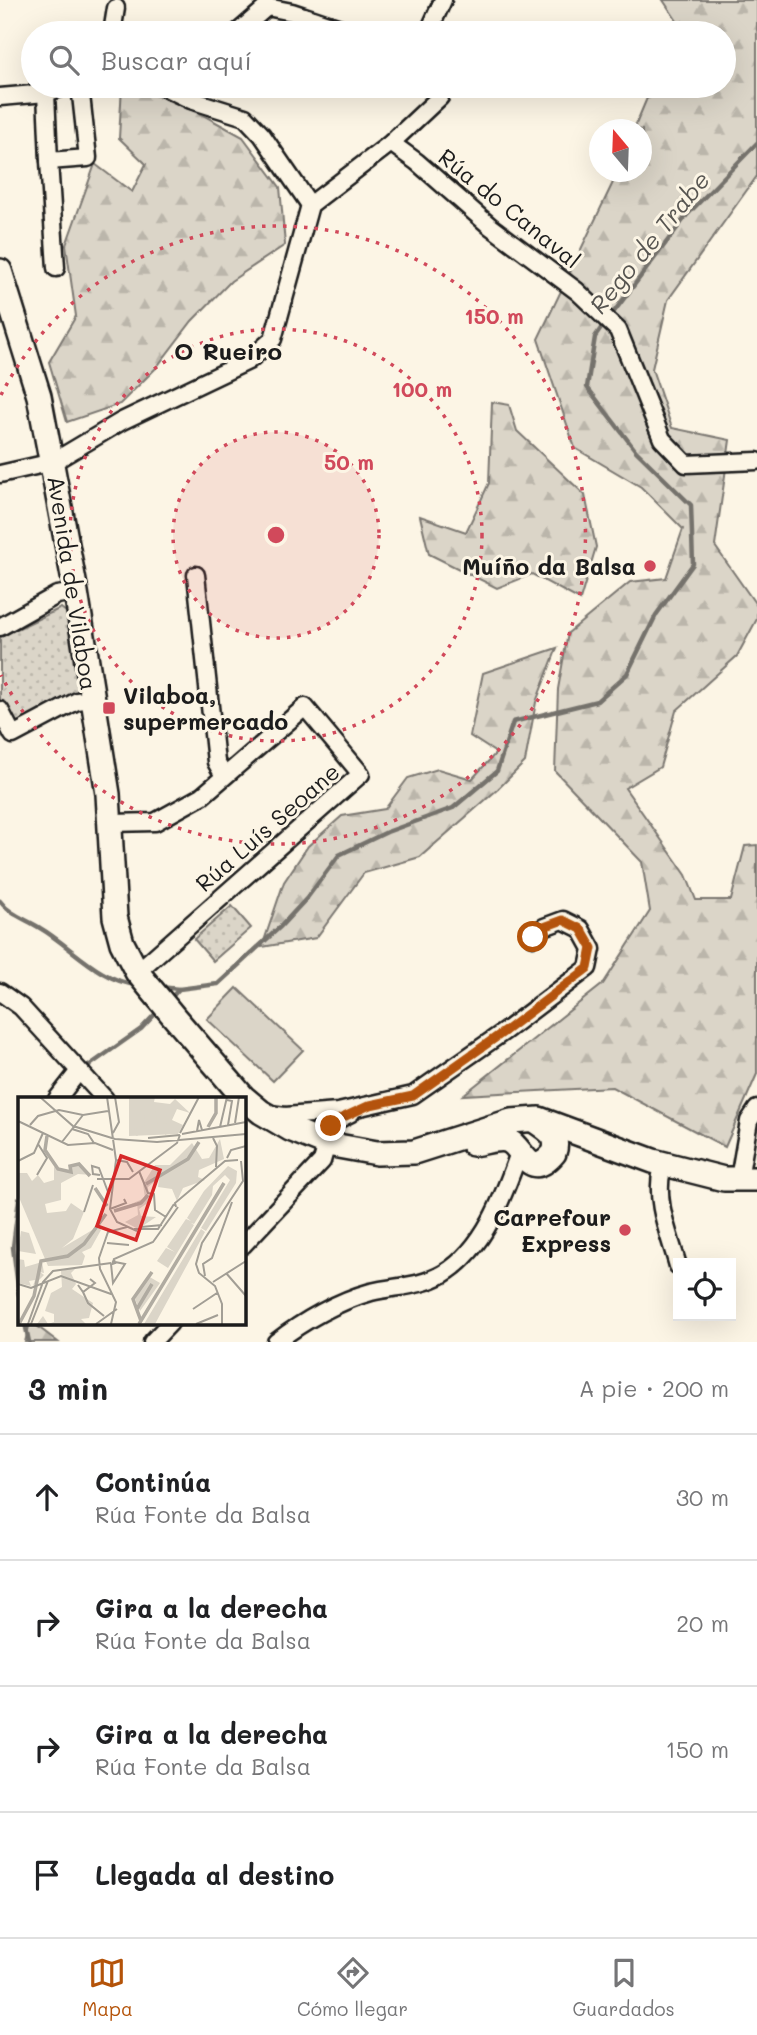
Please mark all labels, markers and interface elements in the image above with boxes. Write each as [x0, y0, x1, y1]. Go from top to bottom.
search box [21, 21, 736, 98]
icon: search [45, 41, 83, 79]
text: Buscar aquí [101, 43, 252, 77]
north arrow [589, 119, 652, 182]
street label: Rúa do Canaval [433, 141, 587, 275]
water label: Rego de Trabe [582, 165, 716, 319]
text: 150 m [464, 302, 524, 329]
district label: O Rueiro [174, 335, 282, 366]
text: 100 m [392, 375, 452, 402]
text: 50 m [324, 448, 374, 475]
street label: Avenida de Vilaboa [41, 474, 105, 692]
centre of rings [264, 523, 288, 547]
place label: Muíño da Balsa [462, 551, 636, 581]
marker: Muíño da Balsa [642, 558, 658, 574]
place label: Vilaboa, supermercado [123, 680, 288, 736]
marker: Vilaboa, supermercado [101, 700, 117, 716]
street label: Rúa Luís Seoane [189, 756, 345, 898]
route start [517, 921, 548, 952]
inset map [18, 1097, 245, 1324]
route end [315, 1110, 346, 1141]
place label: Carrefour Express [493, 1202, 611, 1258]
marker: Carrefour Express [617, 1222, 633, 1238]
map controls [673, 1258, 736, 1321]
button: locate [673, 1258, 736, 1321]
text: 3 min [28, 1368, 108, 1408]
text: A pie · 200 m [579, 1373, 729, 1403]
text: Continúa [95, 1465, 211, 1499]
icon: ahead [28, 1478, 66, 1516]
text: 30 m [676, 1482, 729, 1512]
text: Rúa Fonte da Balsa [95, 1499, 311, 1529]
text: Gira a la derecha [95, 1591, 328, 1625]
icon: right [28, 1604, 66, 1642]
text: 20 m [676, 1608, 729, 1638]
text: Rúa Fonte da Balsa [95, 1625, 311, 1655]
text: Gira a la derecha [95, 1717, 328, 1751]
icon: right [28, 1730, 66, 1768]
text: 150 m [665, 1734, 729, 1764]
text: Rúa Fonte da Balsa [95, 1751, 311, 1781]
icon: arrive [28, 1856, 66, 1894]
text: Llegada al destino [95, 1858, 334, 1892]
tab: Mapa [82, 1954, 133, 2021]
tab: Cómo llegar [297, 1954, 408, 2021]
tab: Guardados [573, 1954, 675, 2021]

